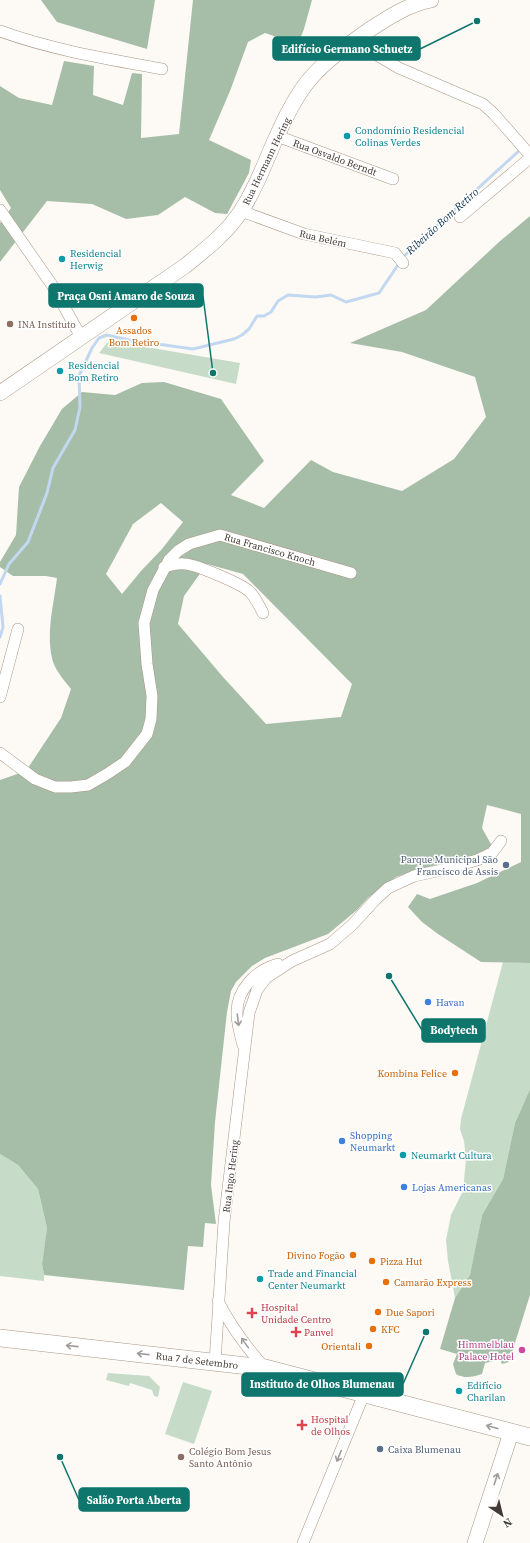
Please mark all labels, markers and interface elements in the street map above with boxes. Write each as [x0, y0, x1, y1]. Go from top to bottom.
callout: Edifício Germano Schuetz [273, 37, 420, 60]
text: Edifício Germano Schuetz [282, 42, 412, 57]
street label: Rua Hermann Hering [239, 115, 293, 207]
place label: Condomínio Residencial Colinas Verdes [355, 124, 464, 149]
marker: Condomínio Residencial Colinas Verdes [342, 131, 352, 141]
street label: Rua Osvaldo Berndt [291, 136, 379, 179]
water label: Ribeirão Bom Retiro [402, 184, 482, 259]
street label: Rua Belém [298, 227, 348, 250]
place label: Residencial Herwig [70, 247, 122, 272]
marker: Residencial Herwig [57, 254, 67, 264]
callout: Praça Osni Amaro de Souza [49, 284, 203, 307]
text: Praça Osni Amaro de Souza [57, 289, 195, 304]
marker: Assados Bom Retiro [129, 313, 139, 323]
place label: INA Instituto [18, 318, 76, 331]
marker: INA Instituto [5, 319, 15, 329]
place label: Assados Bom Retiro [109, 324, 160, 349]
place label: Residencial Bom Retiro [68, 359, 120, 384]
marker: Residencial Bom Retiro [55, 366, 65, 376]
street label: Rua Francisco Knoch [223, 530, 317, 569]
place label: Parque Municipal São Francisco de Assis [401, 853, 498, 878]
marker: Parque Municipal São Francisco de Assis [501, 860, 511, 870]
place label: Havan [436, 996, 465, 1009]
marker: Havan [423, 997, 433, 1007]
one-way arrow [234, 1013, 242, 1026]
callout: Bodytech [422, 1019, 485, 1042]
text: Bodytech [430, 1023, 478, 1038]
place label: Kombina Felice [377, 1067, 447, 1080]
marker: Kombina Felice [450, 1068, 460, 1078]
place label: Shopping Neumarkt [350, 1129, 396, 1154]
marker: Shopping Neumarkt [337, 1136, 347, 1146]
street label: Rua Ingo Hering [220, 1139, 241, 1213]
place label: Neumarkt Cultura [411, 1149, 493, 1162]
marker: Neumarkt Cultura [398, 1150, 408, 1160]
place label: Lojas Americanas [412, 1181, 491, 1194]
marker: Lojas Americanas [399, 1182, 409, 1192]
place label: Divino Fogão [287, 1249, 345, 1262]
marker: Divino Fogão [348, 1250, 358, 1260]
place label: Pizza Hut [380, 1255, 423, 1268]
marker: Pizza Hut [367, 1256, 377, 1266]
place label: Trade and Financial Center Neumarkt [268, 1267, 357, 1292]
marker: Trade and Financial Center Neumarkt [255, 1274, 265, 1284]
place label: Camarão Express [394, 1276, 471, 1289]
marker: Camarão Express [381, 1277, 391, 1287]
place label: Hospital Unidade Centro [261, 1301, 332, 1326]
place label: Due Sapori [386, 1306, 435, 1319]
marker: Hospital Unidade Centro [246, 1307, 258, 1319]
marker: Due Sapori [373, 1307, 383, 1317]
place label: KFC [381, 1323, 400, 1336]
marker: KFC [368, 1324, 378, 1334]
place label: Panvel [304, 1326, 334, 1339]
marker: Panvel [291, 1327, 301, 1337]
one-way arrow [241, 1338, 249, 1349]
place label: Himmelblau Palace Hotel [458, 1338, 514, 1363]
place label: Orientali [321, 1340, 361, 1353]
marker: Orientali [364, 1341, 374, 1351]
one-way arrow [66, 1342, 79, 1350]
marker: Himmelblau Palace Hotel [517, 1345, 527, 1355]
street label: Rua 7 de Setembro [155, 1349, 239, 1372]
one-way arrow [137, 1350, 150, 1358]
callout: Instituto de Olhos Blumenau [242, 1373, 403, 1396]
text: Instituto de Olhos Blumenau [250, 1377, 395, 1392]
place label: Edifício Charilan [467, 1379, 506, 1404]
marker: Edifício Charilan [454, 1386, 464, 1396]
place label: Hospital de Olhos [311, 1413, 350, 1438]
marker: Hospital de Olhos [296, 1419, 308, 1431]
one-way arrow [486, 1423, 499, 1431]
place label: Caixa Blumenau [388, 1443, 461, 1456]
marker: Caixa Blumenau [375, 1444, 385, 1454]
place label: Colégio Bom Jesus Santo Antônio [189, 1445, 271, 1470]
one-way arrow [335, 1449, 342, 1461]
marker: Colégio Bom Jesus Santo Antônio [176, 1452, 186, 1462]
one-way arrow [493, 1473, 500, 1486]
callout: Salão Porta Aberta [79, 1488, 189, 1511]
text: Salão Porta Aberta [87, 1493, 181, 1508]
north arrow [482, 1495, 522, 1535]
text: N [500, 1514, 515, 1531]

